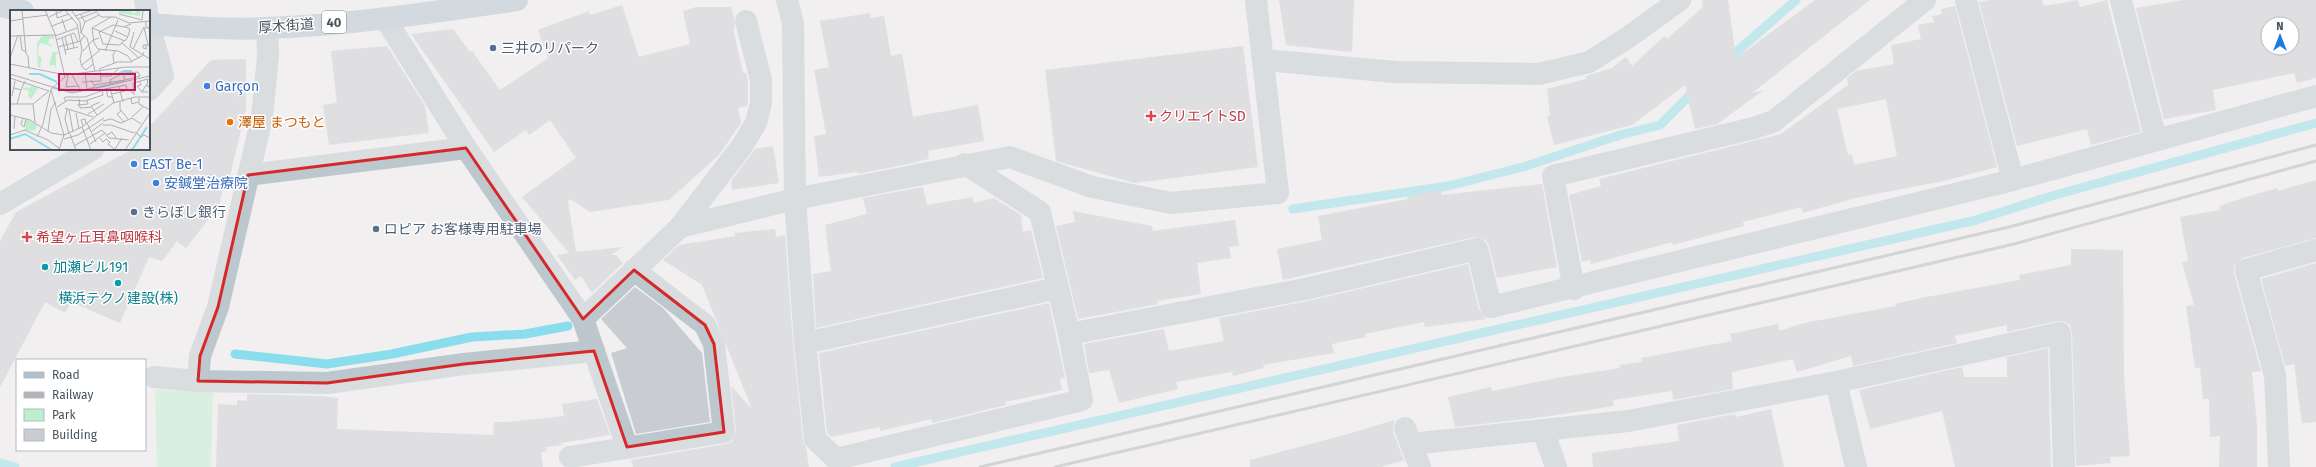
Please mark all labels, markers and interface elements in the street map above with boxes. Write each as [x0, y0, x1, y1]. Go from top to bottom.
inset map [10, 10, 150, 150]
road number: 40 [322, 11, 346, 33]
street label: 厚木街道 [257, 16, 315, 36]
north arrow [2260, 16, 2300, 56]
text: N [2276, 20, 2284, 33]
place label: 三井のリパーク [501, 40, 599, 57]
marker: 三井のリパーク [488, 43, 498, 53]
place label: Garçon [215, 78, 259, 95]
marker: Garçon [202, 81, 212, 91]
place label: クリエイトSD [1159, 108, 1246, 125]
marker: クリエイトSD [1146, 111, 1156, 121]
place label: 澤屋 まつもと [238, 114, 325, 131]
marker: 澤屋 まつもと [225, 117, 235, 127]
place label: EAST Be-1 [142, 156, 203, 173]
marker: EAST Be-1 [129, 159, 139, 169]
place label: 安鍼堂治療院 [164, 175, 248, 192]
marker: 安鍼堂治療院 [151, 178, 161, 188]
place label: きらぼし銀行 [142, 204, 226, 221]
marker: きらぼし銀行 [129, 207, 139, 217]
place label: ロピア お客様専用駐車場 [384, 221, 542, 238]
marker: ロピア お客様専用駐車場 [371, 224, 381, 234]
place label: 希望ヶ丘耳鼻咽喉科 [36, 229, 162, 246]
marker: 希望ヶ丘耳鼻咽喉科 [21, 231, 33, 243]
place label: 加瀬ビル191 [53, 259, 128, 276]
marker: 加瀬ビル191 [40, 262, 50, 272]
marker: 横浜テクノ建設(株) [113, 278, 123, 288]
place label: 横浜テクノ建設(株) [58, 290, 178, 307]
legend [16, 359, 146, 451]
text: Road [52, 368, 80, 382]
text: Railway [52, 388, 93, 402]
text: Park [52, 408, 76, 422]
text: Building [52, 428, 98, 442]

